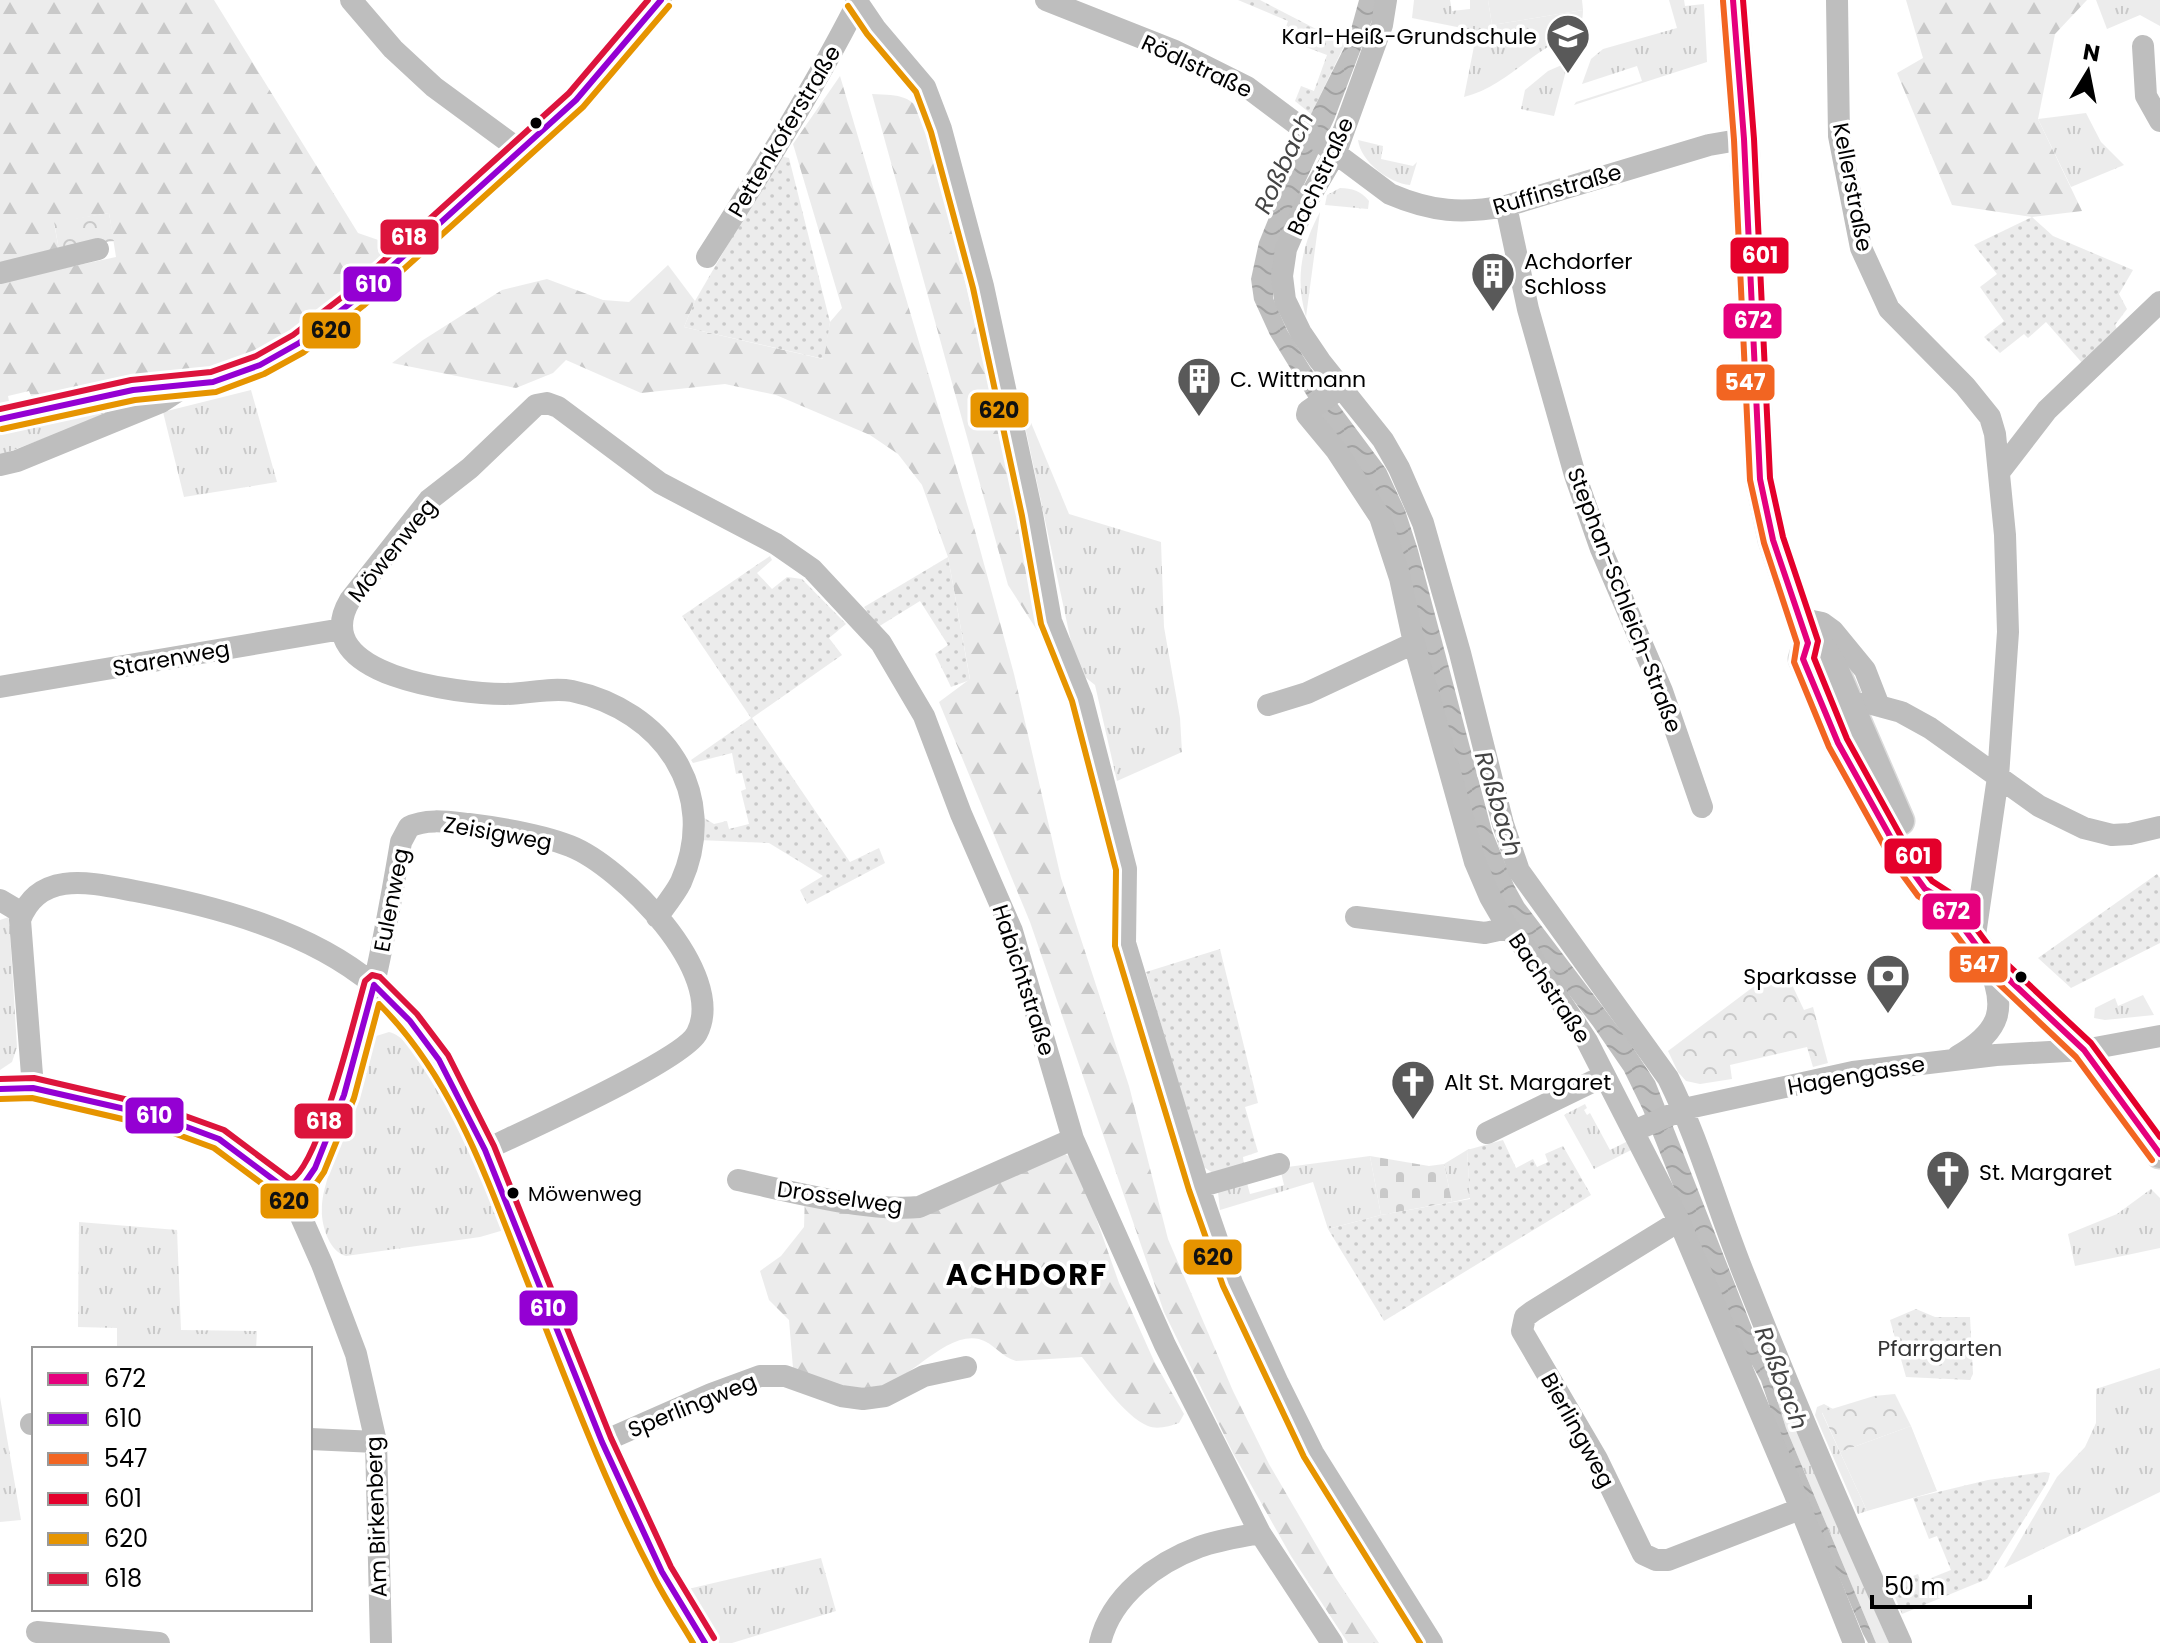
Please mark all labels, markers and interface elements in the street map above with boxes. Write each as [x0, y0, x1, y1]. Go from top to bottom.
school or university icon: Karl-Heiß-Grundschule [1544, 12, 1592, 75]
place label: Karl-Heiß-Grundschule [1281, 21, 1537, 52]
street label: Rödlstraße [1136, 27, 1257, 106]
north arrow [2048, 32, 2128, 112]
text: N [2081, 36, 2102, 69]
street label: Pettenkoferstraße [721, 39, 848, 223]
water label: Roßbach [1246, 107, 1321, 219]
street label: Bachstraße [1280, 112, 1361, 240]
unlabelled marker [528, 115, 544, 131]
street label: Kellerstraße [1825, 120, 1880, 254]
street label: Ruffinstraße [1489, 156, 1625, 223]
line badge: 618 [379, 218, 440, 256]
text: 618 [391, 222, 427, 253]
line badge: 601 [1729, 236, 1790, 275]
text: 601 [1742, 240, 1778, 271]
place label: Achdorfer Schloss [1524, 246, 1633, 302]
building icon: Achdorfer Schloss [1469, 250, 1517, 313]
line badge: 610 [342, 265, 403, 303]
text: 610 [355, 269, 391, 300]
line badge: 672 [1722, 302, 1783, 340]
text: 672 [1734, 305, 1772, 336]
line badge: 620 [301, 311, 362, 350]
text: 620 [311, 315, 351, 346]
building icon: C. Wittmann [1175, 355, 1223, 418]
line badge: 547 [1715, 363, 1776, 402]
place label: C. Wittmann [1230, 364, 1366, 395]
text: 547 [1725, 367, 1766, 398]
line badge: 620 [969, 391, 1030, 429]
text: 620 [979, 395, 1019, 426]
street label: Stephan-Schleich-Straße [1560, 463, 1689, 737]
street label: Möwenweg [341, 492, 444, 609]
street label: Starenweg [110, 633, 232, 684]
water label: Roßbach [1467, 747, 1530, 860]
street label: Zeisigweg [441, 809, 554, 858]
line badge: 601 [1883, 837, 1943, 875]
text: 601 [1895, 841, 1931, 872]
street label: Eulenweg [366, 846, 417, 955]
line badge: 672 [1921, 892, 1982, 931]
text: 672 [1932, 896, 1970, 927]
street label: Habichtstraße [985, 901, 1063, 1060]
street label: Bachstraße [1501, 927, 1598, 1050]
line badge: 547 [1948, 945, 2009, 984]
text: 547 [1959, 949, 2000, 980]
bank icon: Sparkasse [1864, 952, 1912, 1015]
place label: Sparkasse [1743, 961, 1857, 992]
unlabelled marker [2013, 969, 2029, 985]
street label: Hagengasse [1785, 1048, 1927, 1103]
church icon: Alt St. Margaret [1389, 1058, 1437, 1121]
place label: Alt St. Margaret [1444, 1067, 1611, 1098]
line badge: 610 [124, 1096, 185, 1135]
text: 610 [136, 1100, 172, 1131]
line badge: 618 [293, 1102, 354, 1140]
text: 618 [306, 1106, 342, 1137]
church icon: St. Margaret [1924, 1148, 1972, 1211]
place label: St. Margaret [1979, 1157, 2112, 1188]
street label: Drosselweg [775, 1173, 905, 1222]
place label: Möwenweg [528, 1180, 642, 1208]
line badge: 620 [259, 1182, 320, 1220]
marker: Möwenweg [505, 1185, 521, 1201]
text: 620 [269, 1186, 309, 1217]
line badge: 620 [1182, 1238, 1243, 1276]
text: 620 [1193, 1242, 1233, 1273]
district label: ACHDORF [946, 1253, 1108, 1296]
line badge: 610 [518, 1289, 579, 1327]
text: 610 [530, 1293, 566, 1324]
water label: Roßbach [1747, 1321, 1816, 1434]
park label: Pfarrgarten [1878, 1333, 2002, 1364]
legend [32, 1347, 312, 1611]
text: 672 [104, 1362, 146, 1395]
street label: Sperlingweg [623, 1366, 761, 1445]
street label: Bierlingweg [1533, 1367, 1622, 1493]
text: 610 [104, 1402, 142, 1435]
street label: Am Birkenberg [358, 1436, 395, 1598]
text: 547 [104, 1442, 147, 1475]
text: 601 [104, 1482, 142, 1515]
text: 620 [104, 1522, 148, 1555]
scale bar [1872, 1559, 2030, 1609]
text: 618 [104, 1562, 142, 1595]
text: 50 m [1884, 1570, 1945, 1603]

